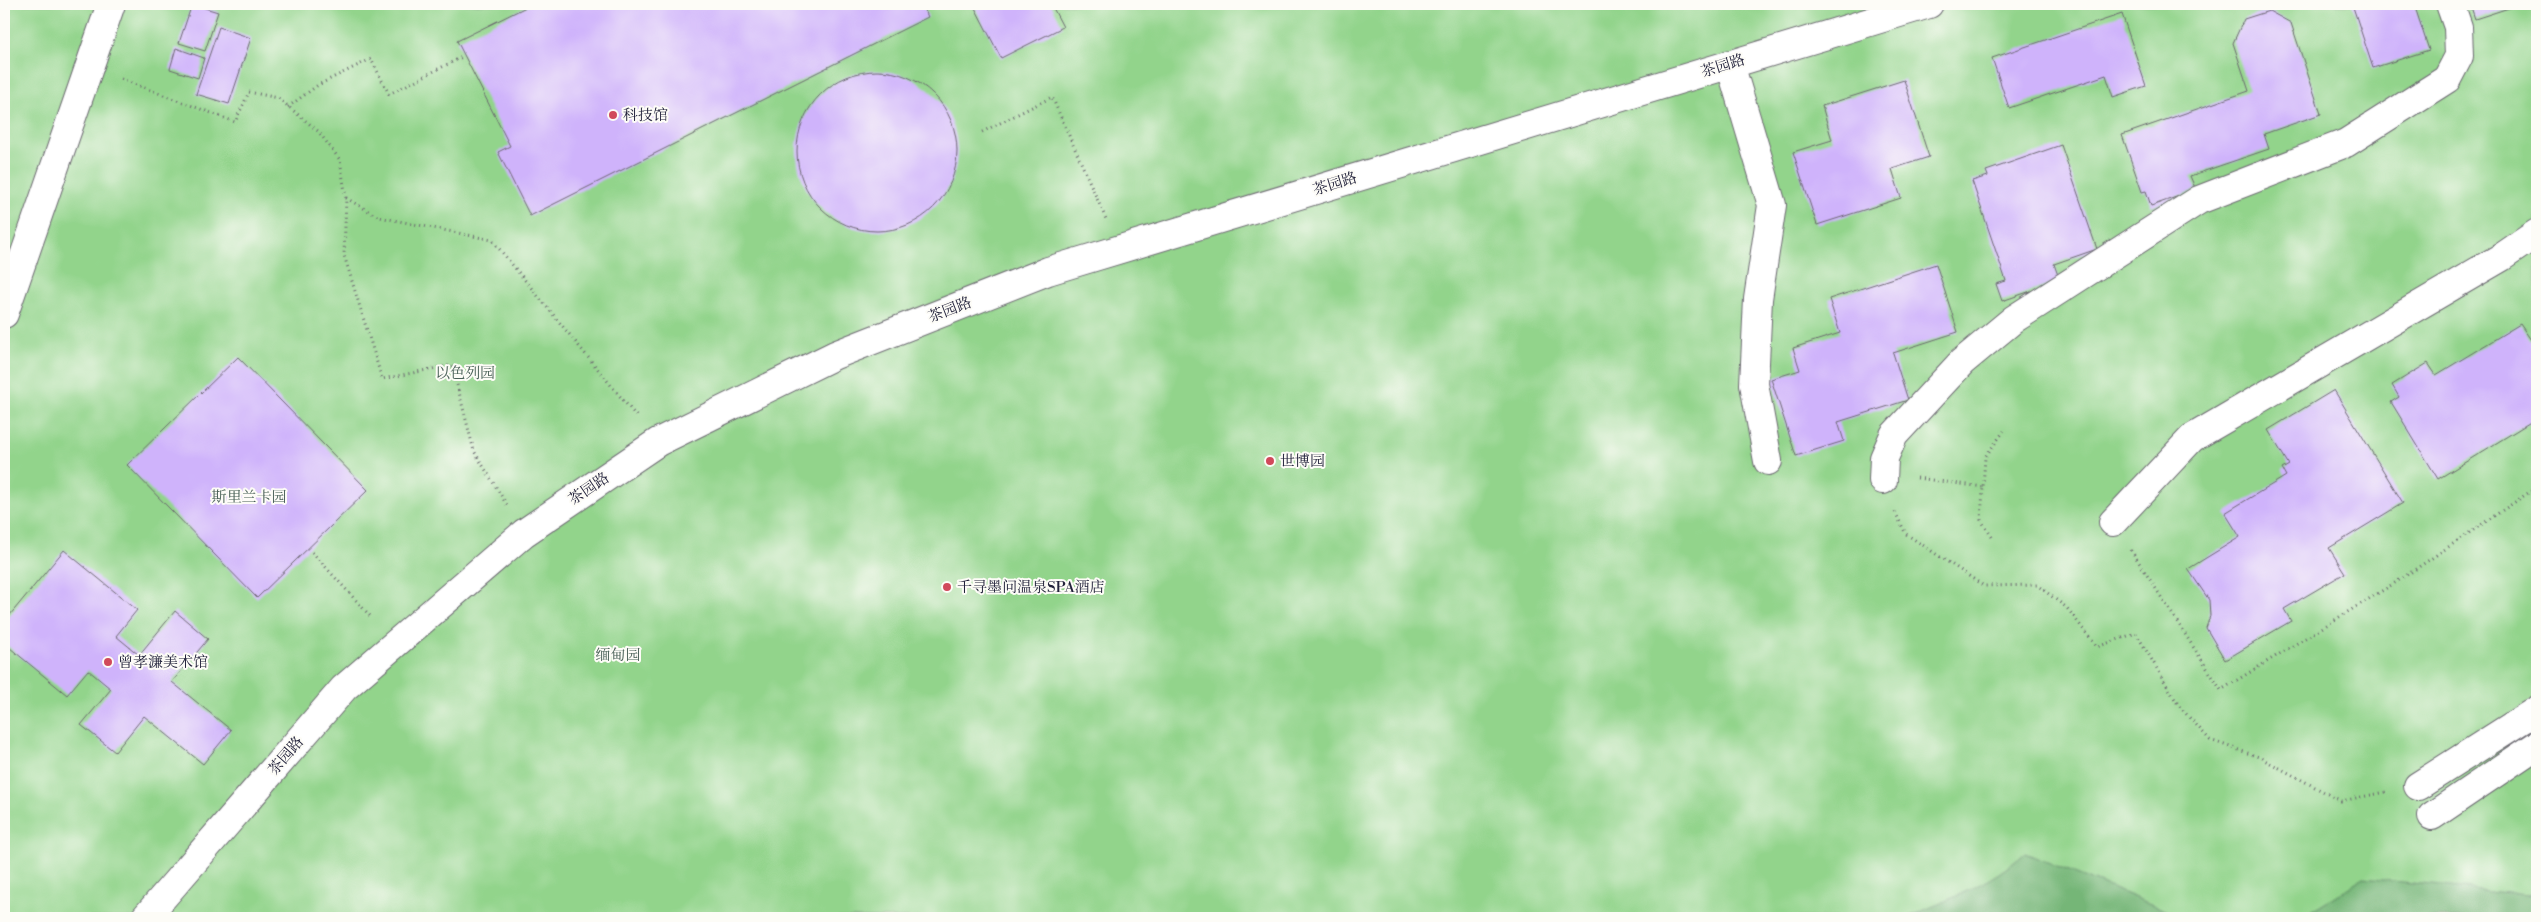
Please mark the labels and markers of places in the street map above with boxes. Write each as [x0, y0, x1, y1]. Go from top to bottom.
place label: 科技馆 [623, 106, 668, 125]
marker: 科技馆 [607, 109, 619, 121]
place label: 世博园 [1280, 452, 1325, 471]
marker: 世博园 [1264, 455, 1276, 467]
place label: 千寻墨问温泉SPA酒店 [957, 578, 1105, 597]
marker: 千寻墨问温泉SPA酒店 [941, 581, 953, 593]
place label: 曾孝濂美术馆 [118, 653, 208, 672]
marker: 曾孝濂美术馆 [102, 656, 114, 668]

